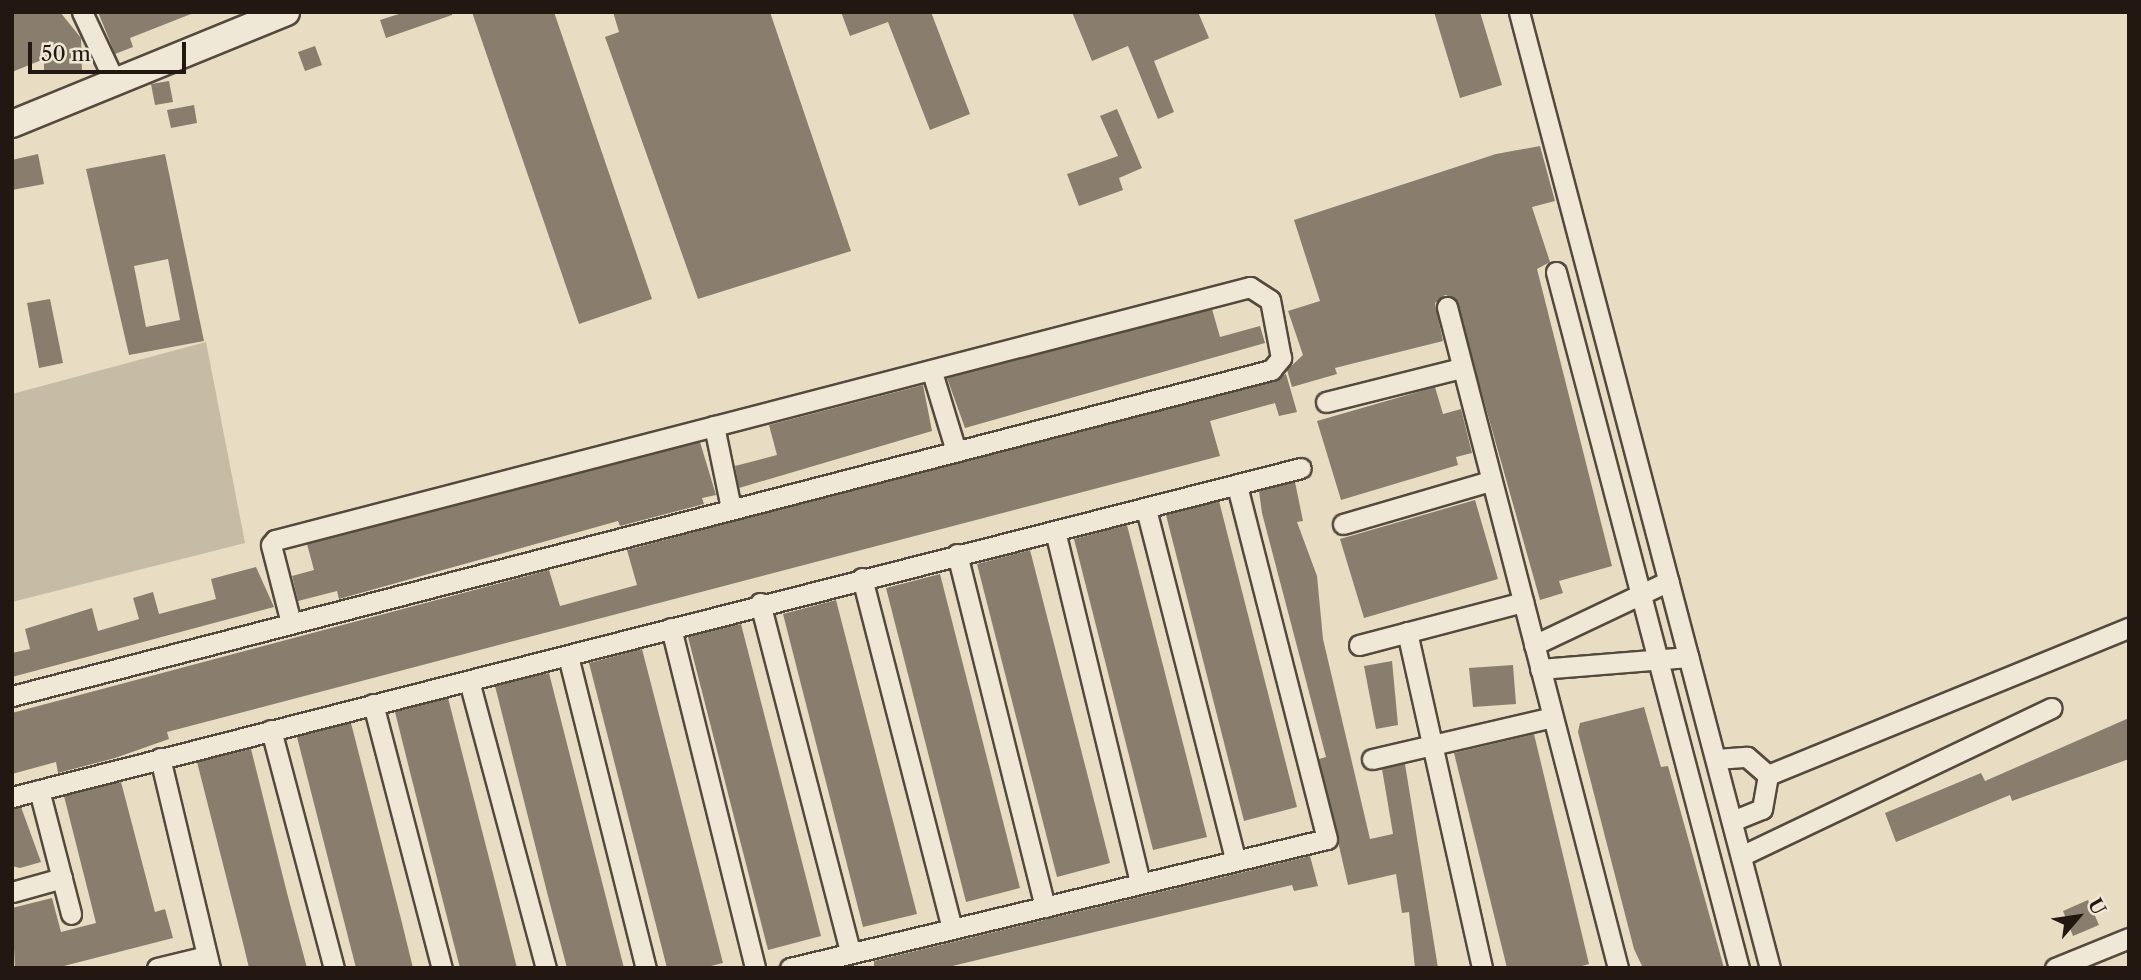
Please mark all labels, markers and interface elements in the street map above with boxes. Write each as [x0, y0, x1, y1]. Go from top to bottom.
scale bar [32, 28, 189, 72]
text: 50 m [41, 41, 91, 66]
north arrow [2043, 882, 2113, 952]
text: U [2083, 894, 2111, 919]

